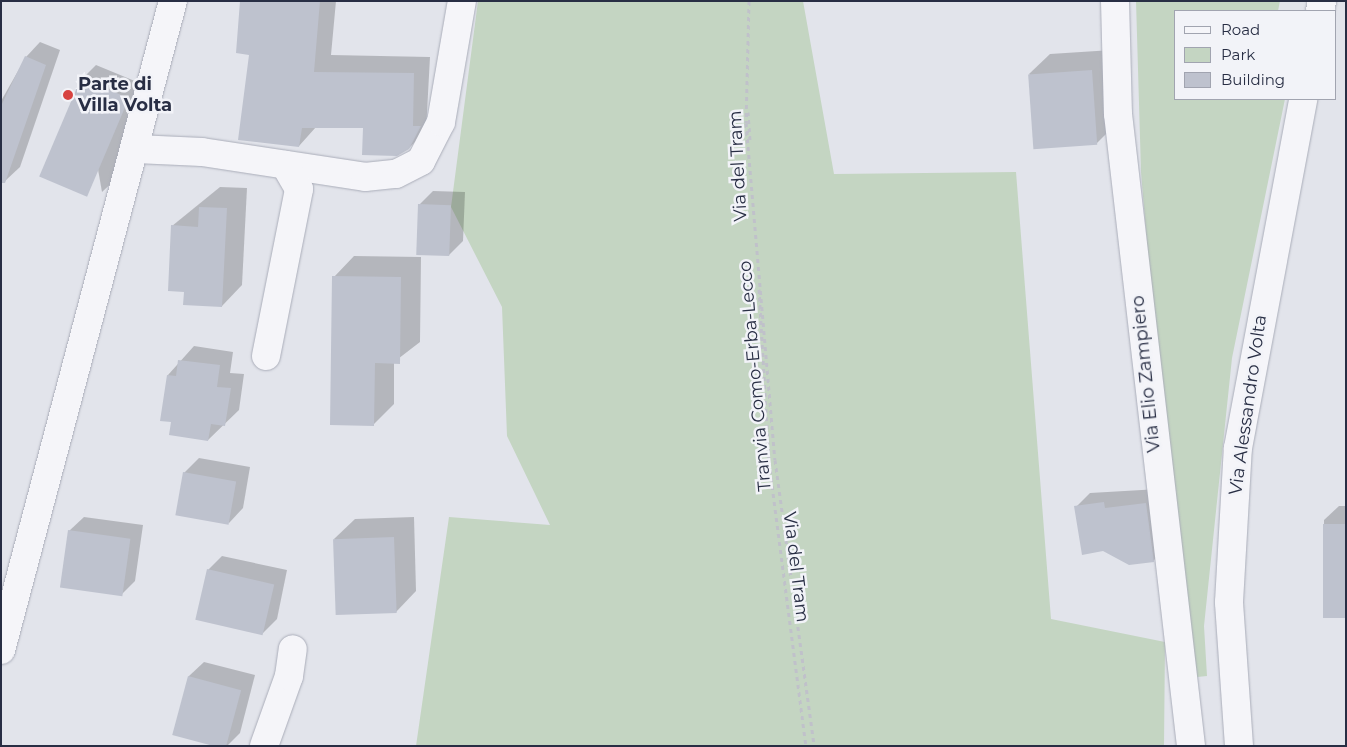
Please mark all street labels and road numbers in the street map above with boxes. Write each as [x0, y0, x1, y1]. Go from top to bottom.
street label: Via del Tram [724, 110, 752, 222]
street label: Tranvia Como-Erba-Lecco [734, 260, 776, 492]
street label: Via Elio Zampiero [1127, 294, 1165, 454]
street label: Via Alessandro Volta [1225, 314, 1271, 496]
street label: Via del Tram [778, 510, 814, 624]

